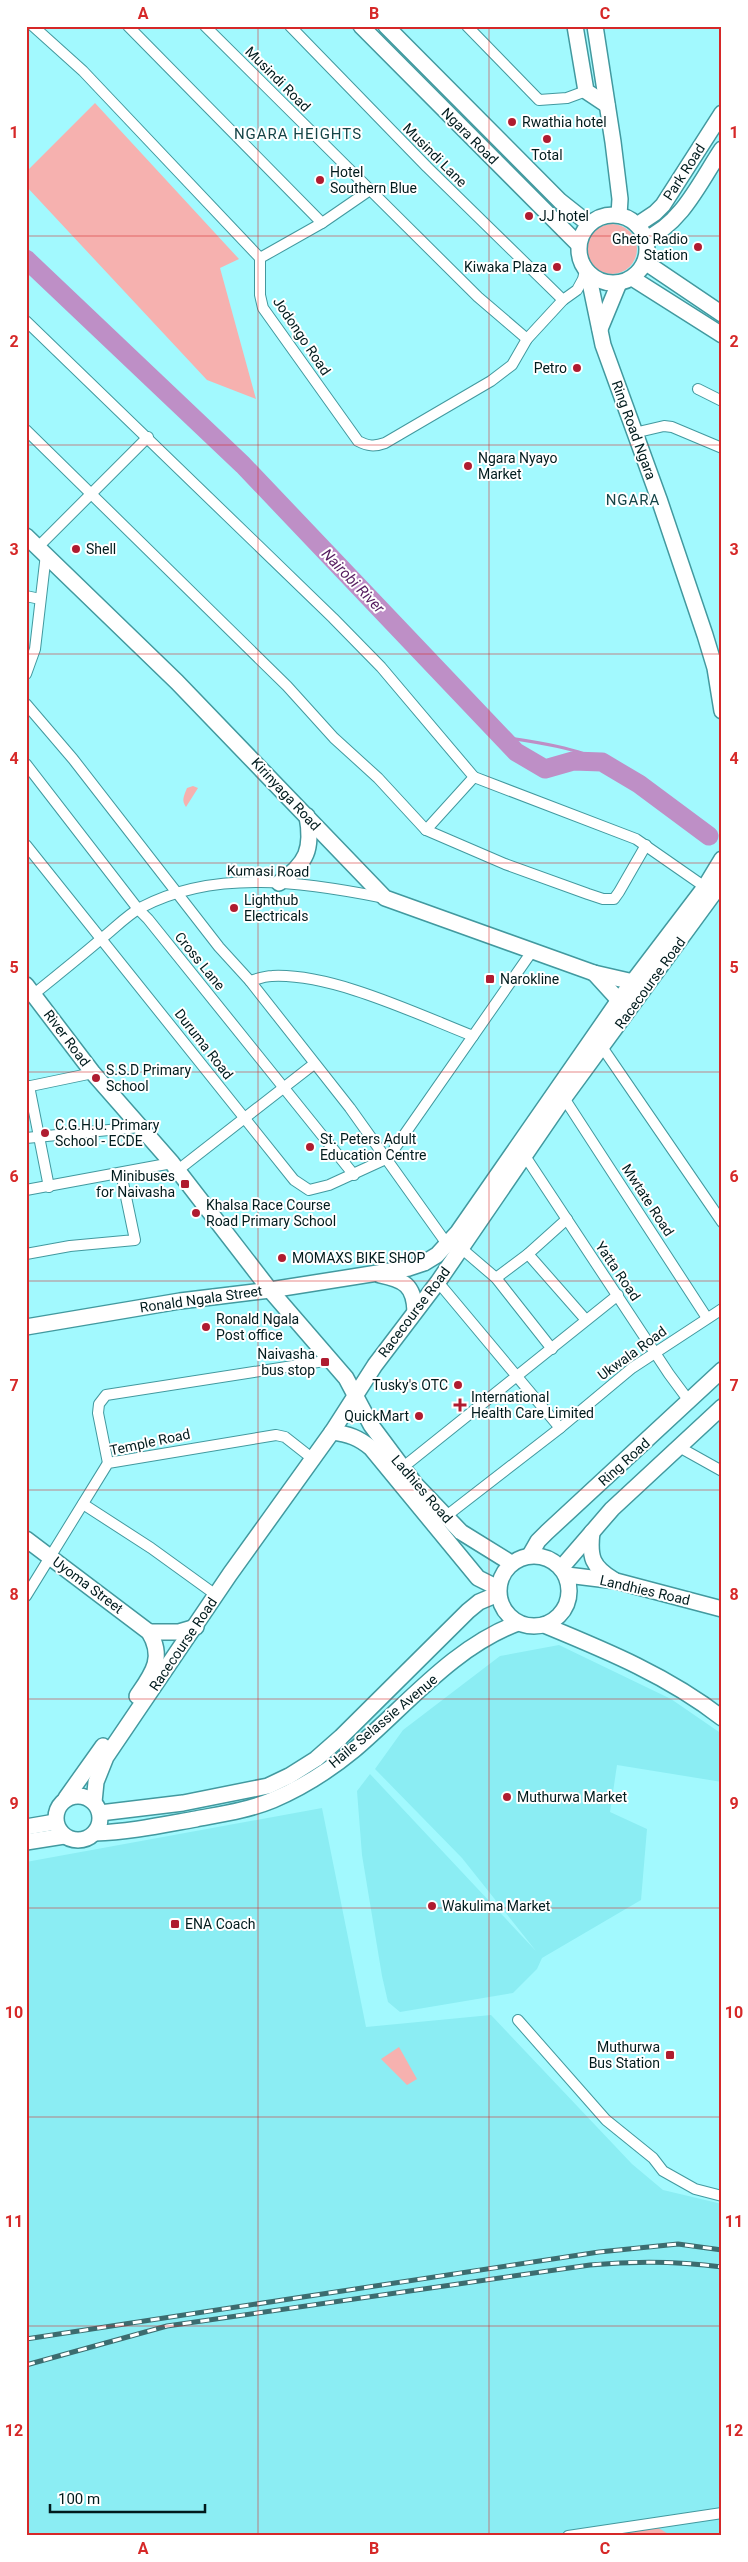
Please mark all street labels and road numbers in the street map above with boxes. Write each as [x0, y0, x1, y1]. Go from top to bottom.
street label: Musindi Road [242, 43, 314, 115]
street label: Ngara Road [438, 104, 502, 168]
street label: Musindi Lane [400, 120, 470, 190]
street label: Park Road [660, 141, 708, 203]
street label: Jodongo Road [270, 294, 334, 378]
street label: Ring Road Ngara [609, 378, 659, 482]
street label: Kirinyaga Road [248, 754, 324, 834]
street label: Kumasi Road [227, 862, 309, 880]
street label: Cross Lane [172, 929, 228, 993]
street label: Racecourse Road [611, 934, 689, 1032]
street label: Duruma Road [172, 1006, 236, 1082]
street label: River Road [41, 1007, 93, 1069]
street label: Mwtate Road [619, 1161, 677, 1239]
street label: Yatta Road [592, 1238, 644, 1304]
street label: Racecourse Road [375, 1264, 453, 1360]
street label: Ronald Ngala Street [139, 1282, 264, 1316]
street label: Ukwala Road [595, 1323, 669, 1383]
street label: Temple Road [108, 1426, 192, 1458]
street label: Ring Road [595, 1435, 653, 1489]
street label: Ladhies Road [388, 1452, 456, 1526]
street label: Uyoma Street [50, 1553, 127, 1617]
street label: Landhies Road [598, 1572, 692, 1608]
street label: Racecourse Road [146, 1594, 220, 1694]
street label: Haile Selassie Avenue [326, 1671, 440, 1771]

